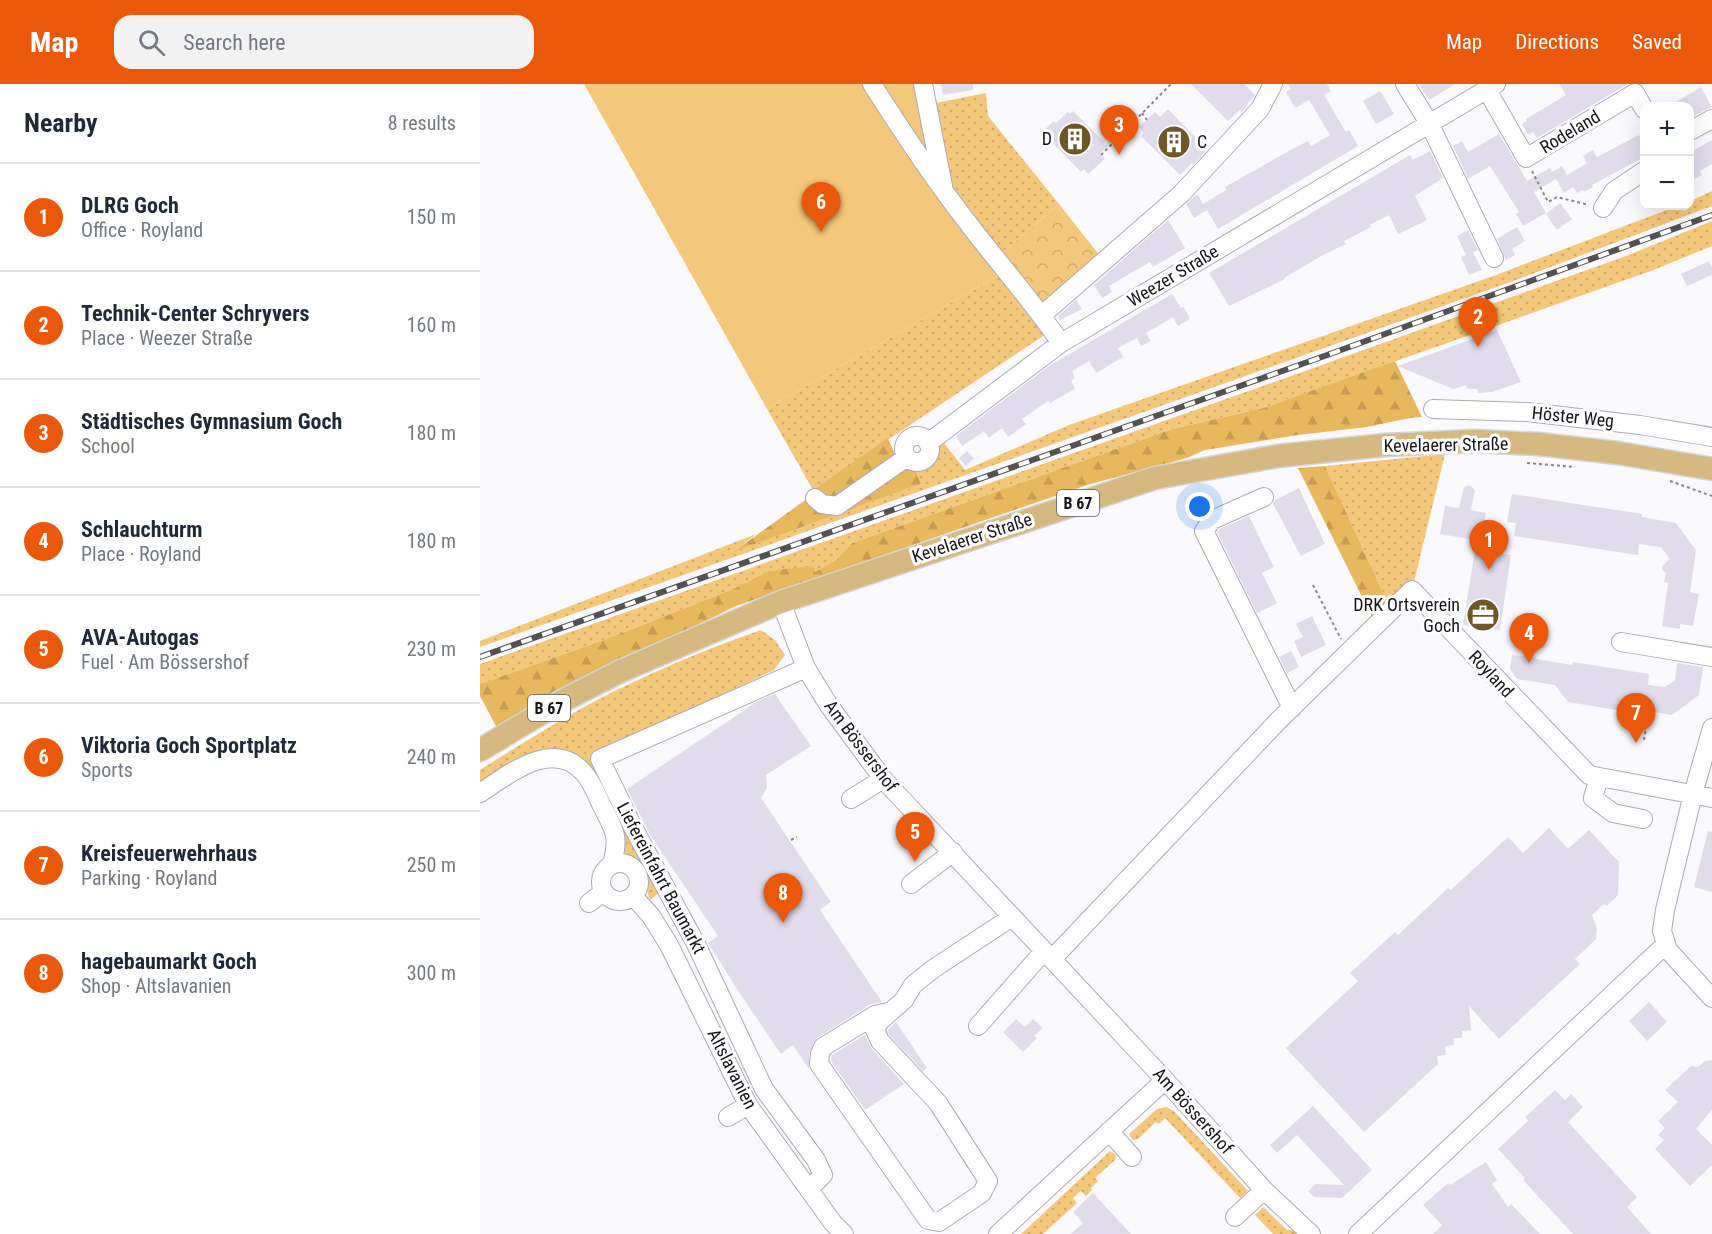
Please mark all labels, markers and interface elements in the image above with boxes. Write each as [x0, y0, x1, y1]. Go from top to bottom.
search box [114, 15, 534, 69]
text: Map [30, 26, 78, 59]
icon: search [135, 26, 168, 59]
text: Search here [183, 30, 286, 55]
text: Map [1446, 30, 1482, 54]
text: Directions [1515, 30, 1599, 54]
text: Saved [1632, 30, 1682, 54]
map controls [1640, 102, 1694, 210]
button: + [1640, 102, 1694, 156]
street label: Rodeland [1536, 105, 1604, 158]
pin: 3 [1100, 106, 1138, 155]
text: Nearby [24, 108, 98, 138]
text: 8 results [388, 111, 456, 135]
building icon: D [1057, 121, 1093, 157]
building icon: C [1156, 124, 1192, 160]
place label: D [1042, 128, 1052, 149]
place label: C [1197, 131, 1207, 152]
button: − [1640, 156, 1694, 210]
pin: 6 [802, 182, 840, 232]
text: DLRG Goch [81, 193, 179, 218]
text: 1 [38, 205, 49, 229]
text: 150 m [407, 205, 456, 229]
text: Office · Royland [81, 218, 203, 242]
street label: Weezer Straße [1123, 240, 1222, 311]
pin: 2 [1458, 298, 1498, 347]
text: Technik-Center Schryvers [81, 301, 309, 326]
text: 2 [38, 313, 49, 337]
text: 160 m [407, 313, 456, 337]
text: Place · Weezer Straße [81, 326, 253, 350]
street label: Höster Weg [1531, 402, 1615, 431]
text: Städtisches Gymnasium Goch [81, 409, 342, 434]
text: 3 [38, 421, 49, 445]
text: 180 m [407, 421, 456, 445]
street label: Kevelaerer Straße [1383, 433, 1509, 456]
text: School [81, 434, 135, 458]
road number: B 67 [1057, 490, 1099, 516]
your location [1185, 492, 1214, 521]
street label: Kevelaerer Straße [909, 508, 1034, 567]
text: Schlauchturm [81, 517, 203, 542]
pin: 1 [1470, 520, 1508, 570]
text: 4 [38, 529, 49, 553]
text: 180 m [407, 529, 456, 553]
text: Place · Royland [81, 542, 202, 566]
place label: DRK Ortsverein Goch [1353, 594, 1460, 636]
office icon: DRK Ortsverein Goch [1465, 597, 1501, 633]
pin: 4 [1510, 614, 1548, 663]
text: AVA-Autogas [81, 625, 199, 650]
text: 5 [38, 637, 49, 661]
text: 230 m [407, 637, 456, 661]
street label: Royland [1464, 646, 1518, 701]
text: Fuel · Am Bössershof [81, 650, 249, 674]
pin: 7 [1616, 694, 1656, 743]
road number: B 67 [528, 695, 570, 721]
street label: Am Bössershof [820, 696, 903, 796]
text: Viktoria Goch Sportplatz [81, 733, 297, 758]
text: 6 [38, 745, 49, 769]
text: 240 m [407, 745, 456, 769]
text: Sports [81, 758, 133, 782]
street label: Liefereinfahrt Baumarkt [613, 799, 710, 957]
pin: 5 [896, 812, 934, 862]
text: Kreisfeuerwehrhaus [81, 841, 257, 866]
text: 7 [38, 853, 49, 877]
text: 250 m [407, 853, 456, 877]
text: Parking · Royland [81, 866, 217, 890]
pin: 8 [764, 874, 802, 923]
text: hagebaumarkt Goch [81, 949, 257, 974]
text: 8 [38, 961, 49, 985]
text: 300 m [407, 961, 456, 985]
text: Shop · Altslavanien [81, 974, 232, 998]
street label: Altslavanien [703, 1025, 762, 1112]
street label: Am Bössershof [1149, 1063, 1238, 1158]

